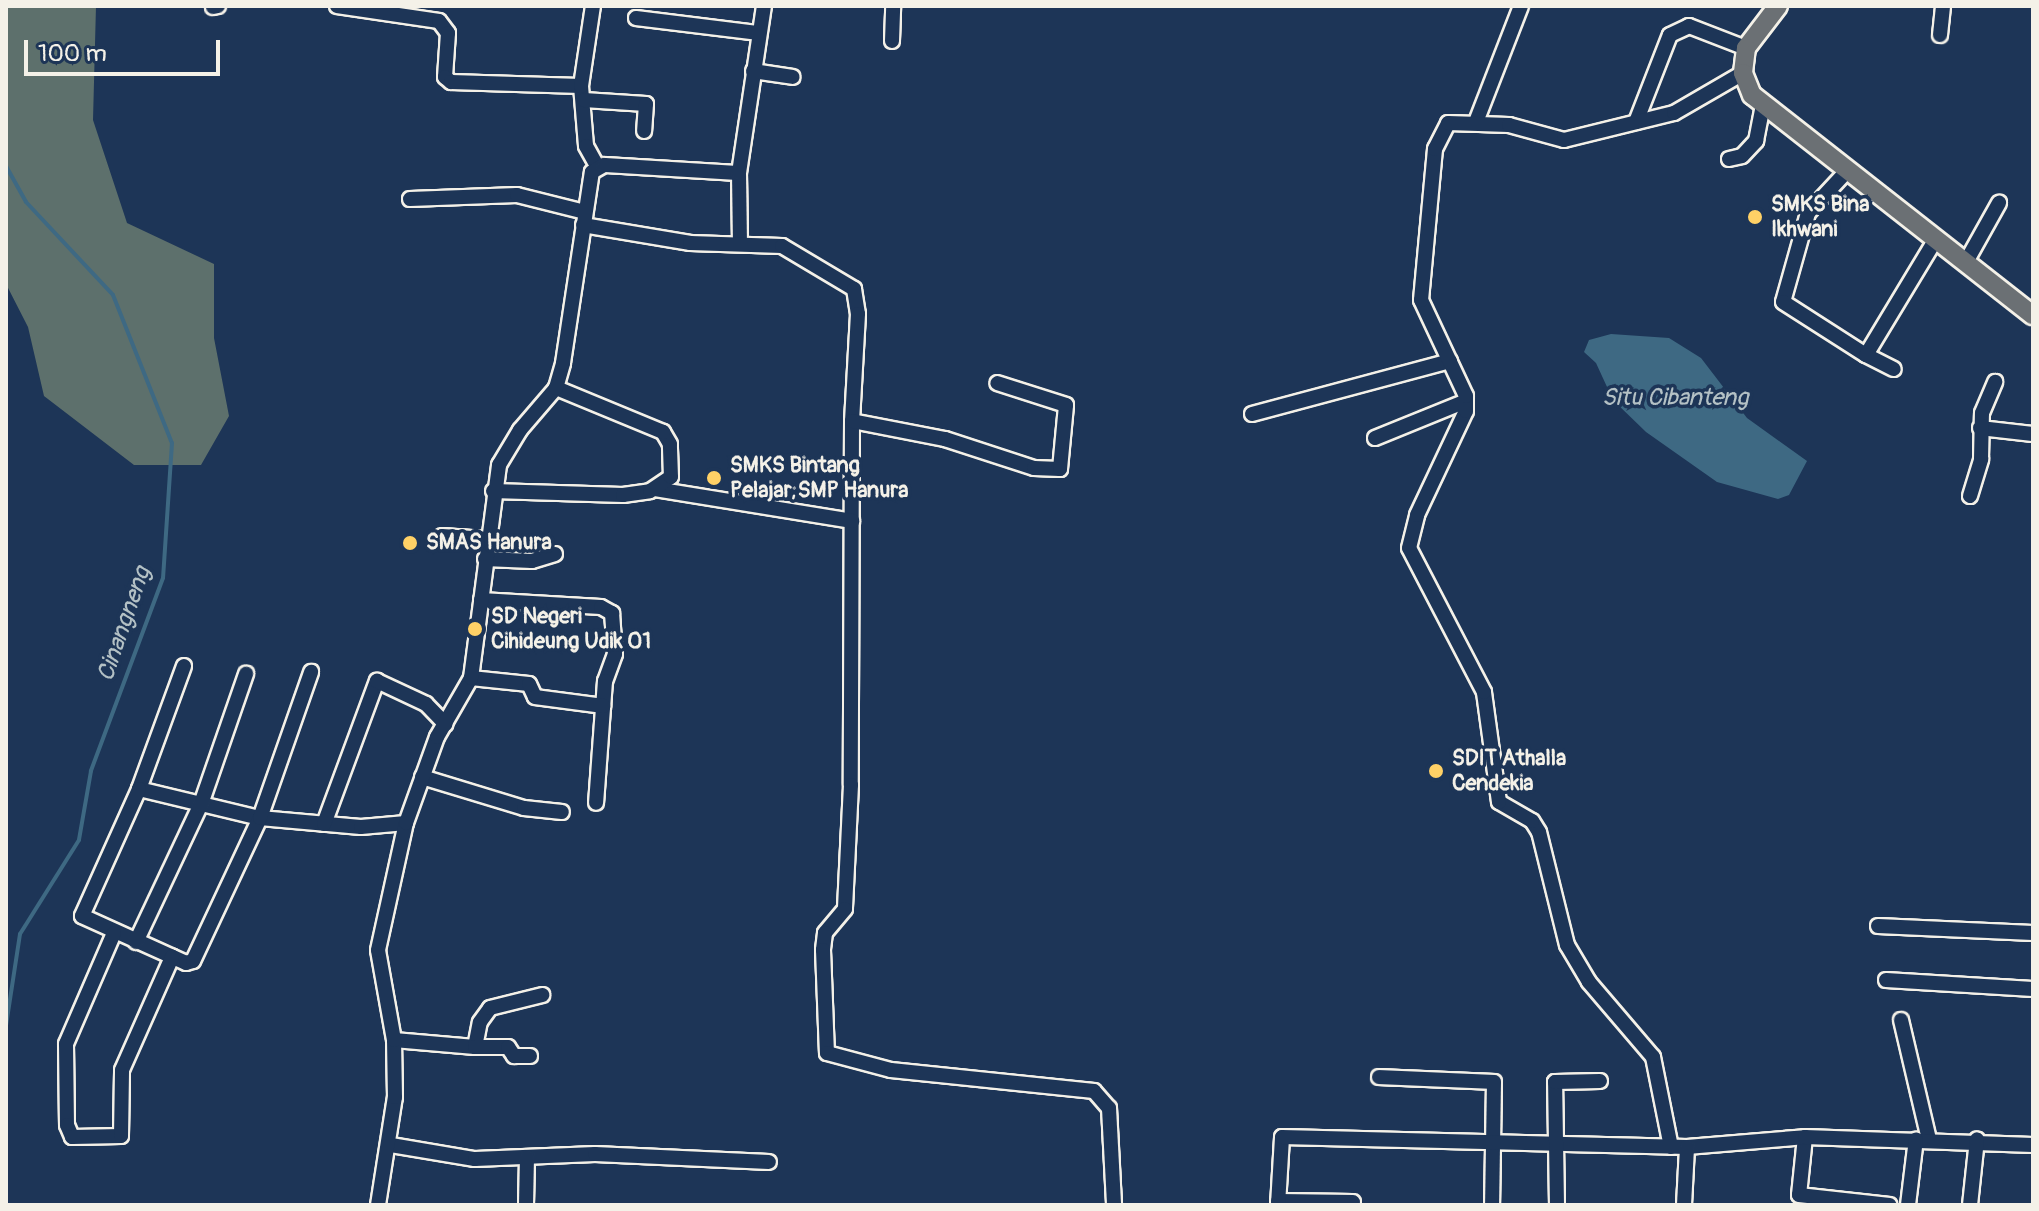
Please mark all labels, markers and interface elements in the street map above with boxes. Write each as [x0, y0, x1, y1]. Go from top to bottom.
scale bar [28, 24, 224, 74]
text: 100 m [38, 39, 107, 68]
place label: SMKS Bina Ikhwani [1771, 191, 1869, 242]
marker: SMKS Bina Ikhwani [1746, 208, 1764, 226]
water label: Situ Cibanteng [1602, 384, 1748, 412]
place label: SMKS Bintang Pelajar;SMP Hanura [730, 452, 908, 504]
marker: SMKS Bintang Pelajar;SMP Hanura [705, 469, 723, 487]
place label: SMAS Hanura [426, 530, 552, 556]
marker: SMAS Hanura [401, 534, 419, 552]
water label: Cinangneng [91, 563, 157, 685]
place label: SD Negeri Cihideung Udik 01 [491, 603, 651, 654]
marker: SD Negeri Cihideung Udik 01 [466, 620, 484, 638]
place label: SDIT Athalla Cendekia [1452, 745, 1566, 796]
marker: SDIT Athalla Cendekia [1427, 762, 1445, 780]

